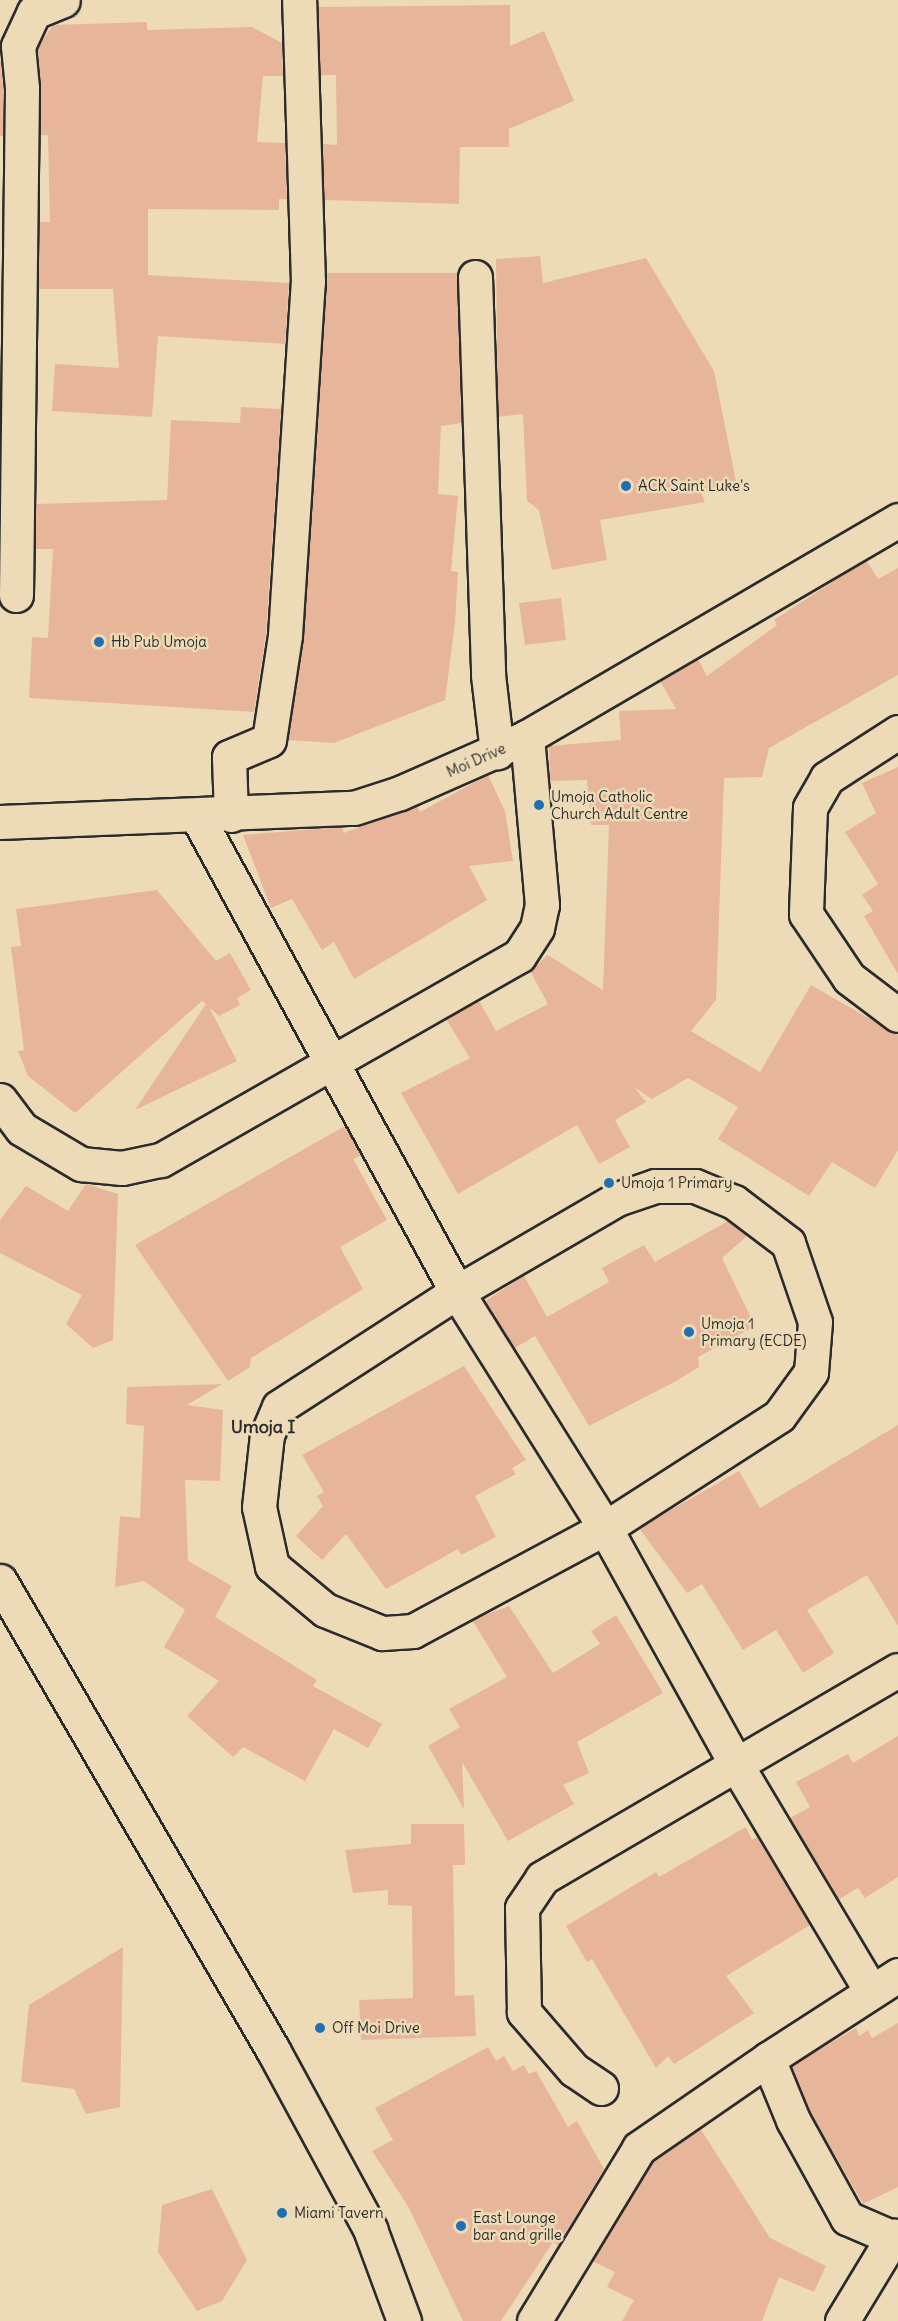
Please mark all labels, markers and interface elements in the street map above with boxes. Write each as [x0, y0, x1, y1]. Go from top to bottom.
place label: ACK Saint Luke's [638, 477, 750, 495]
marker: ACK Saint Luke's [619, 479, 633, 493]
place label: Hb Pub Umoja [111, 633, 207, 651]
marker: Hb Pub Umoja [92, 635, 106, 649]
street label: Moi Drive [444, 739, 508, 781]
place label: Umoja Catholic Church Adult Centre [551, 787, 688, 822]
marker: Umoja Catholic Church Adult Centre [532, 798, 546, 812]
place label: Umoja 1 Primary [621, 1174, 733, 1192]
marker: Umoja 1 Primary [602, 1176, 616, 1190]
place label: Umoja 1 Primary (ECDE) [701, 1314, 806, 1349]
marker: Umoja 1 Primary (ECDE) [682, 1325, 696, 1339]
district label: Umoja I [231, 1416, 295, 1438]
place label: Off Moi Drive [332, 2019, 420, 2037]
marker: Off Moi Drive [313, 2021, 327, 2035]
place label: Miami Tavern [294, 2204, 384, 2222]
marker: Miami Tavern [275, 2206, 289, 2220]
place label: East Lounge bar and grille [473, 2208, 562, 2243]
marker: East Lounge bar and grille [454, 2219, 468, 2233]

